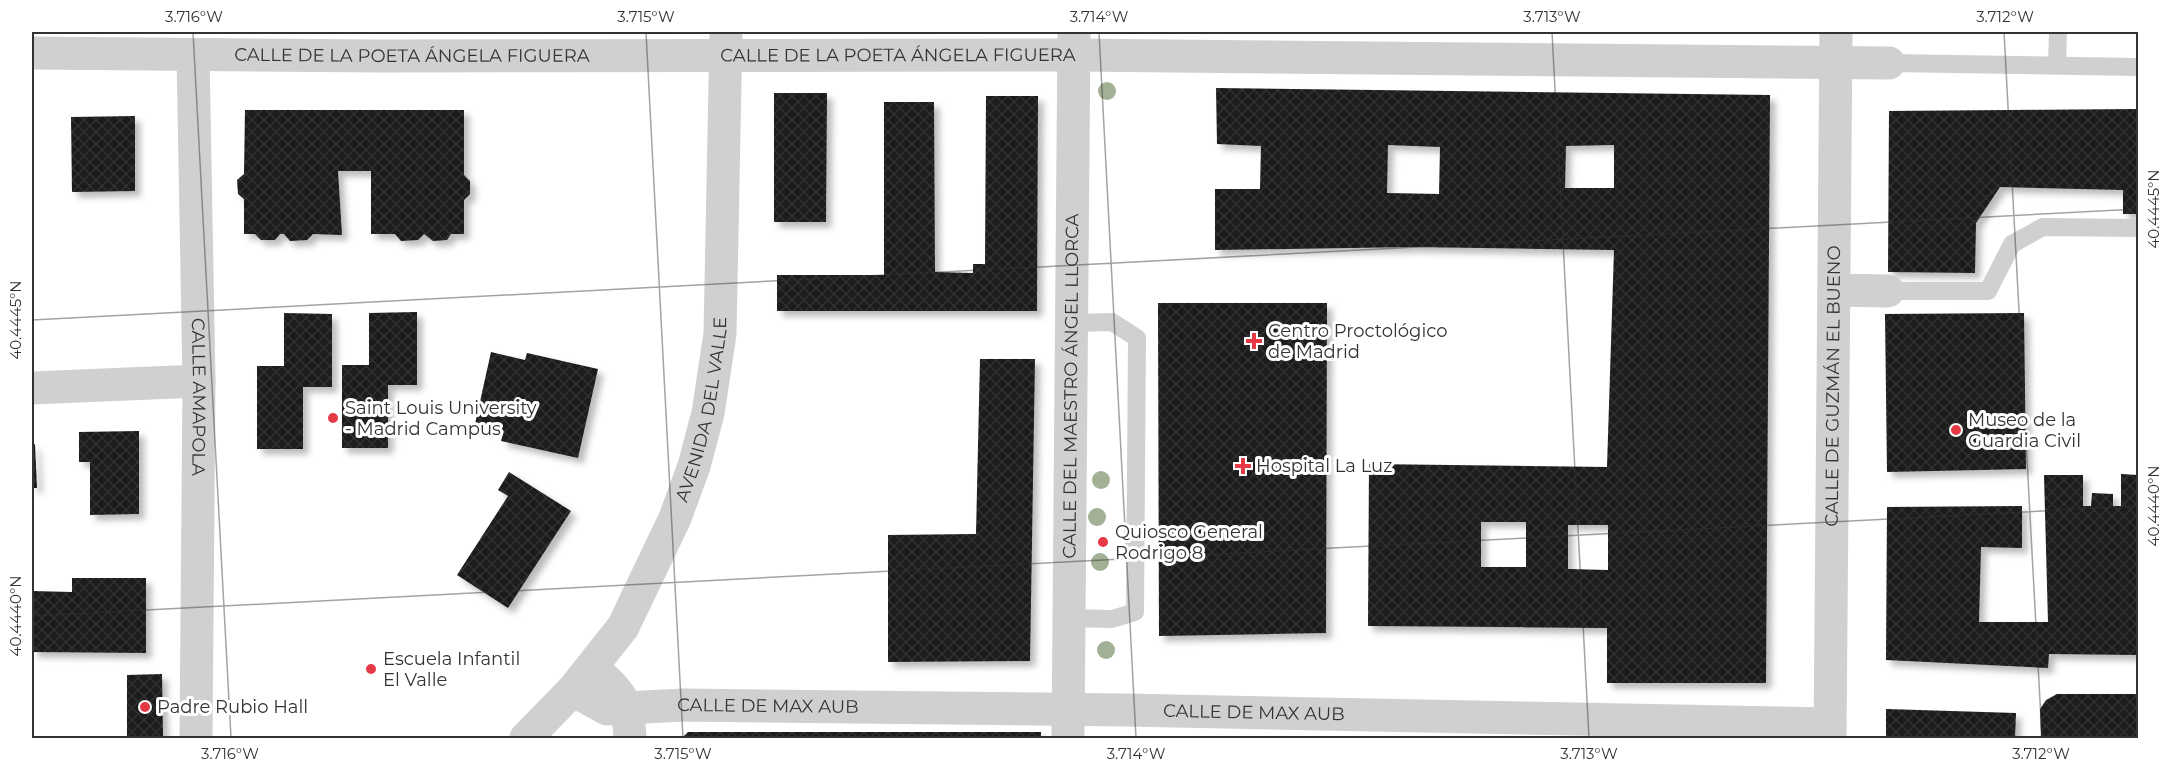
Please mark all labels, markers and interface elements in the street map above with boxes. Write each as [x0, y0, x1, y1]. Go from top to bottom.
text: 3.716°W [165, 7, 223, 26]
text: 3.715°W [617, 7, 675, 26]
text: 3.714°W [1070, 7, 1129, 26]
text: 3.713°W [1523, 7, 1581, 26]
text: 3.712°W [1976, 7, 2034, 26]
street label: CALLE DE LA POETA ÁNGELA FIGUERA [234, 44, 590, 67]
street label: CALLE DE LA POETA ÁNGELA FIGUERA [720, 44, 1076, 67]
text: 40.4445°N [2144, 169, 2163, 249]
street label: CALLE DEL MAESTRO ÁNGEL LLORCA [1059, 213, 1083, 559]
street label: CALLE DE GUZMÁN EL BUENO [1821, 245, 1845, 527]
text: 40.4445°N [6, 280, 25, 360]
street label: AVENIDA DEL VALLE [671, 317, 732, 505]
street label: CALLE AMAPOLA [187, 318, 210, 476]
place label: Centro Proctológico de Madrid [1268, 320, 1448, 363]
marker: Centro Proctológico de Madrid [1245, 332, 1263, 350]
place label: Saint Louis University - Madrid Campus [345, 397, 537, 440]
place label: Museo de la Guardia Civil [1968, 409, 2081, 452]
marker: Saint Louis University - Madrid Campus [326, 411, 340, 425]
marker: Museo de la Guardia Civil [1949, 423, 1963, 437]
place label: Hospital La Luz [1256, 455, 1392, 477]
marker: Hospital La Luz [1234, 457, 1252, 475]
text: 40.4440°N [2144, 466, 2163, 546]
place label: Quiosco General Rodrigo 8 [1115, 521, 1263, 564]
marker: Quiosco General Rodrigo 8 [1096, 535, 1110, 549]
text: 40.4440°N [6, 576, 25, 656]
place label: Escuela Infantil El Valle [383, 648, 520, 691]
marker: Escuela Infantil El Valle [364, 662, 378, 676]
street label: CALLE DE MAX AUB [677, 694, 859, 718]
place label: Padre Rubio Hall [157, 696, 308, 718]
marker: Padre Rubio Hall [138, 700, 152, 714]
street label: CALLE DE MAX AUB [1163, 700, 1345, 725]
text: 3.716°W [201, 744, 259, 763]
text: 3.715°W [654, 744, 712, 763]
text: 3.714°W [1107, 744, 1166, 763]
text: 3.713°W [1560, 744, 1618, 763]
text: 3.712°W [2012, 744, 2070, 763]

